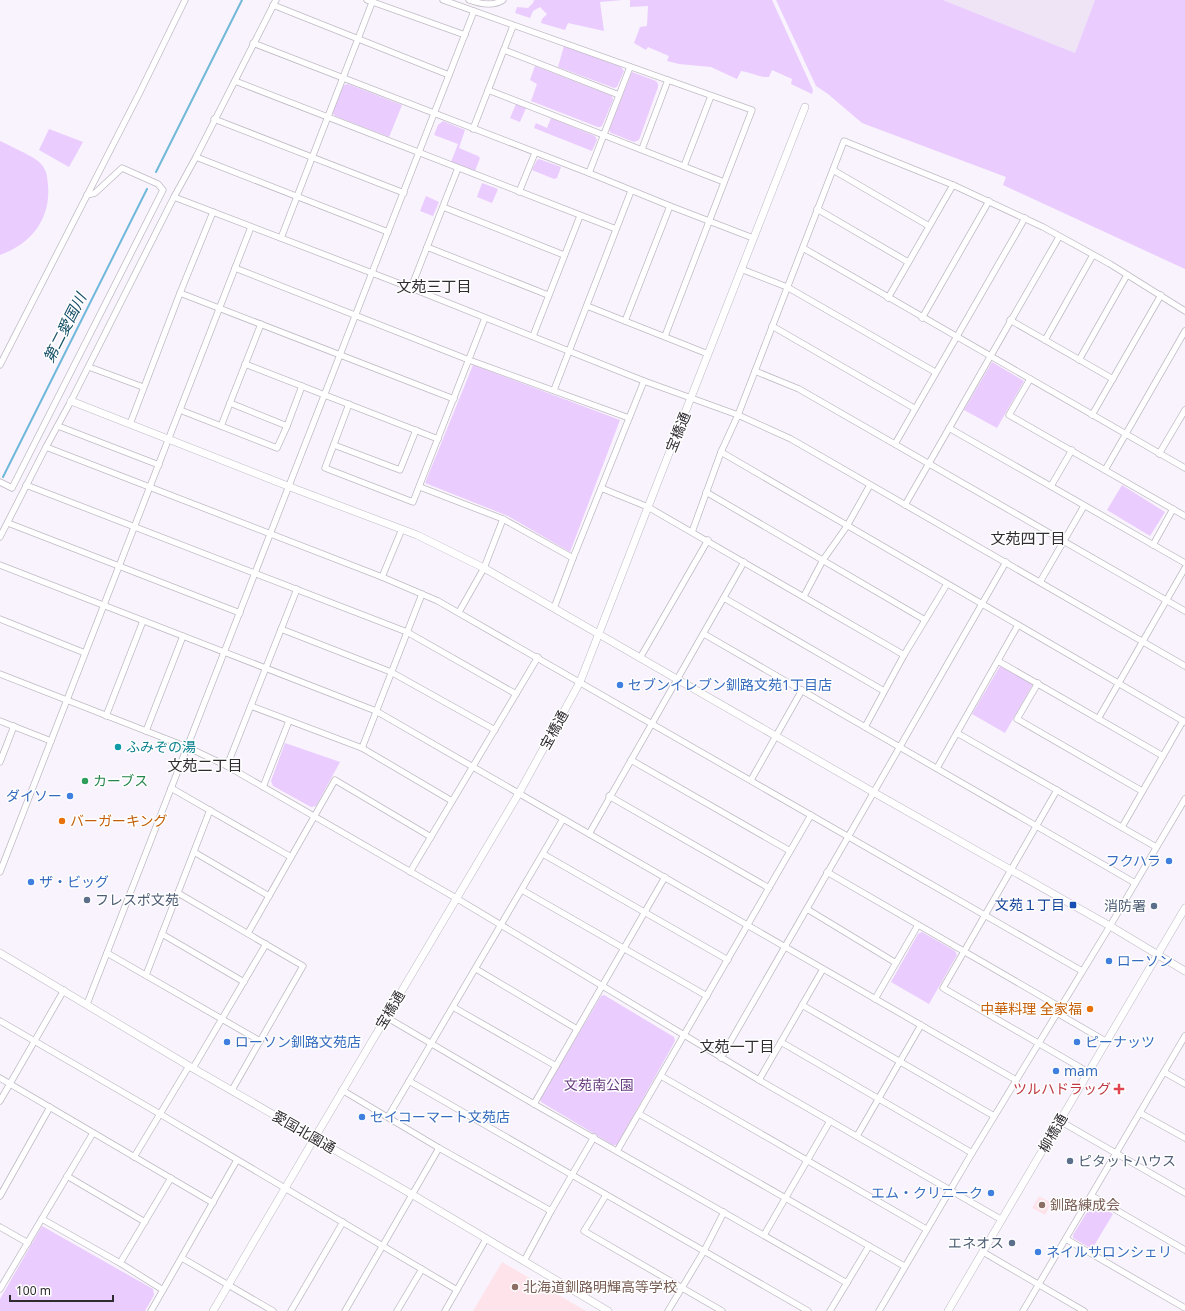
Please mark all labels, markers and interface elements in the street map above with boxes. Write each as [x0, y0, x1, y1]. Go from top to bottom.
district label: 文苑三丁目 [396, 276, 472, 296]
water label: 第二愛国川 [38, 288, 91, 366]
street label: 宝橋通 [661, 409, 694, 455]
district label: 文苑四丁目 [990, 528, 1066, 548]
place label: セブンイレブン釧路文苑1丁目店 [628, 675, 832, 694]
marker: セブンイレブン釧路文苑1丁目店 [615, 680, 625, 690]
street label: 宝橋通 [535, 707, 572, 753]
place label: ふみぞの湯 [126, 737, 196, 756]
marker: ふみぞの湯 [113, 742, 123, 752]
district label: 文苑二丁目 [167, 755, 243, 775]
place label: カーブス [93, 771, 148, 790]
marker: カーブス [80, 776, 90, 786]
place label: ダイソー [6, 786, 62, 805]
marker: ダイソー [65, 791, 75, 801]
place label: バーガーキング [70, 811, 168, 830]
marker: バーガーキング [57, 816, 67, 826]
place label: フクハラ [1106, 851, 1161, 870]
marker: フクハラ [1164, 856, 1174, 866]
place label: ザ・ビッグ [39, 872, 109, 891]
marker: ザ・ビッグ [26, 877, 36, 887]
place label: フレスポ文苑 [95, 890, 179, 909]
marker: フレスポ文苑 [82, 895, 92, 905]
place label: 文苑１丁目 [995, 895, 1065, 914]
place label: 消防署 [1104, 896, 1146, 915]
marker: 文苑１丁目 [1068, 900, 1078, 910]
marker: 消防署 [1149, 901, 1159, 911]
place label: ローソン [1117, 951, 1173, 970]
marker: ローソン [1104, 956, 1114, 966]
street label: 宝橋通 [371, 987, 409, 1033]
place label: 中華料理 全家福 [980, 999, 1082, 1018]
marker: 中華料理 全家福 [1085, 1004, 1095, 1014]
place label: ローソン釧路文苑店 [235, 1032, 361, 1051]
place label: ピーナッツ [1085, 1032, 1155, 1051]
district label: 文苑一丁目 [699, 1036, 775, 1056]
marker: ローソン釧路文苑店 [222, 1037, 232, 1047]
marker: ピーナッツ [1072, 1037, 1082, 1047]
place label: mam [1064, 1061, 1098, 1080]
marker: mam [1051, 1066, 1061, 1076]
park label: 文苑南公園 [564, 1075, 634, 1094]
place label: ツルハドラッグ [1013, 1079, 1111, 1098]
marker: ツルハドラッグ [1114, 1084, 1124, 1094]
street label: 愛国北園通 [269, 1106, 339, 1157]
place label: セイコーマート文苑店 [370, 1107, 510, 1126]
street label: 柳橋通 [1034, 1110, 1071, 1156]
marker: セイコーマート文苑店 [357, 1112, 367, 1122]
place label: ピタットハウス [1078, 1151, 1176, 1170]
marker: ピタットハウス [1065, 1156, 1075, 1166]
place label: エム・クリニーク [871, 1183, 983, 1202]
marker: エム・クリニーク [986, 1188, 996, 1198]
place label: 釧路練成会 [1050, 1195, 1120, 1214]
marker: 釧路練成会 [1037, 1200, 1047, 1210]
place label: エネオス [948, 1233, 1004, 1252]
marker: エネオス [1007, 1238, 1017, 1248]
place label: ネイルサロンシェリ [1046, 1242, 1172, 1261]
marker: ネイルサロンシェリ [1033, 1247, 1043, 1257]
scale bar [10, 1277, 113, 1303]
place label: 北海道釧路明輝高等学校 [523, 1277, 677, 1296]
text: 100 m [16, 1282, 51, 1299]
marker: 北海道釧路明輝高等学校 [510, 1282, 520, 1292]

